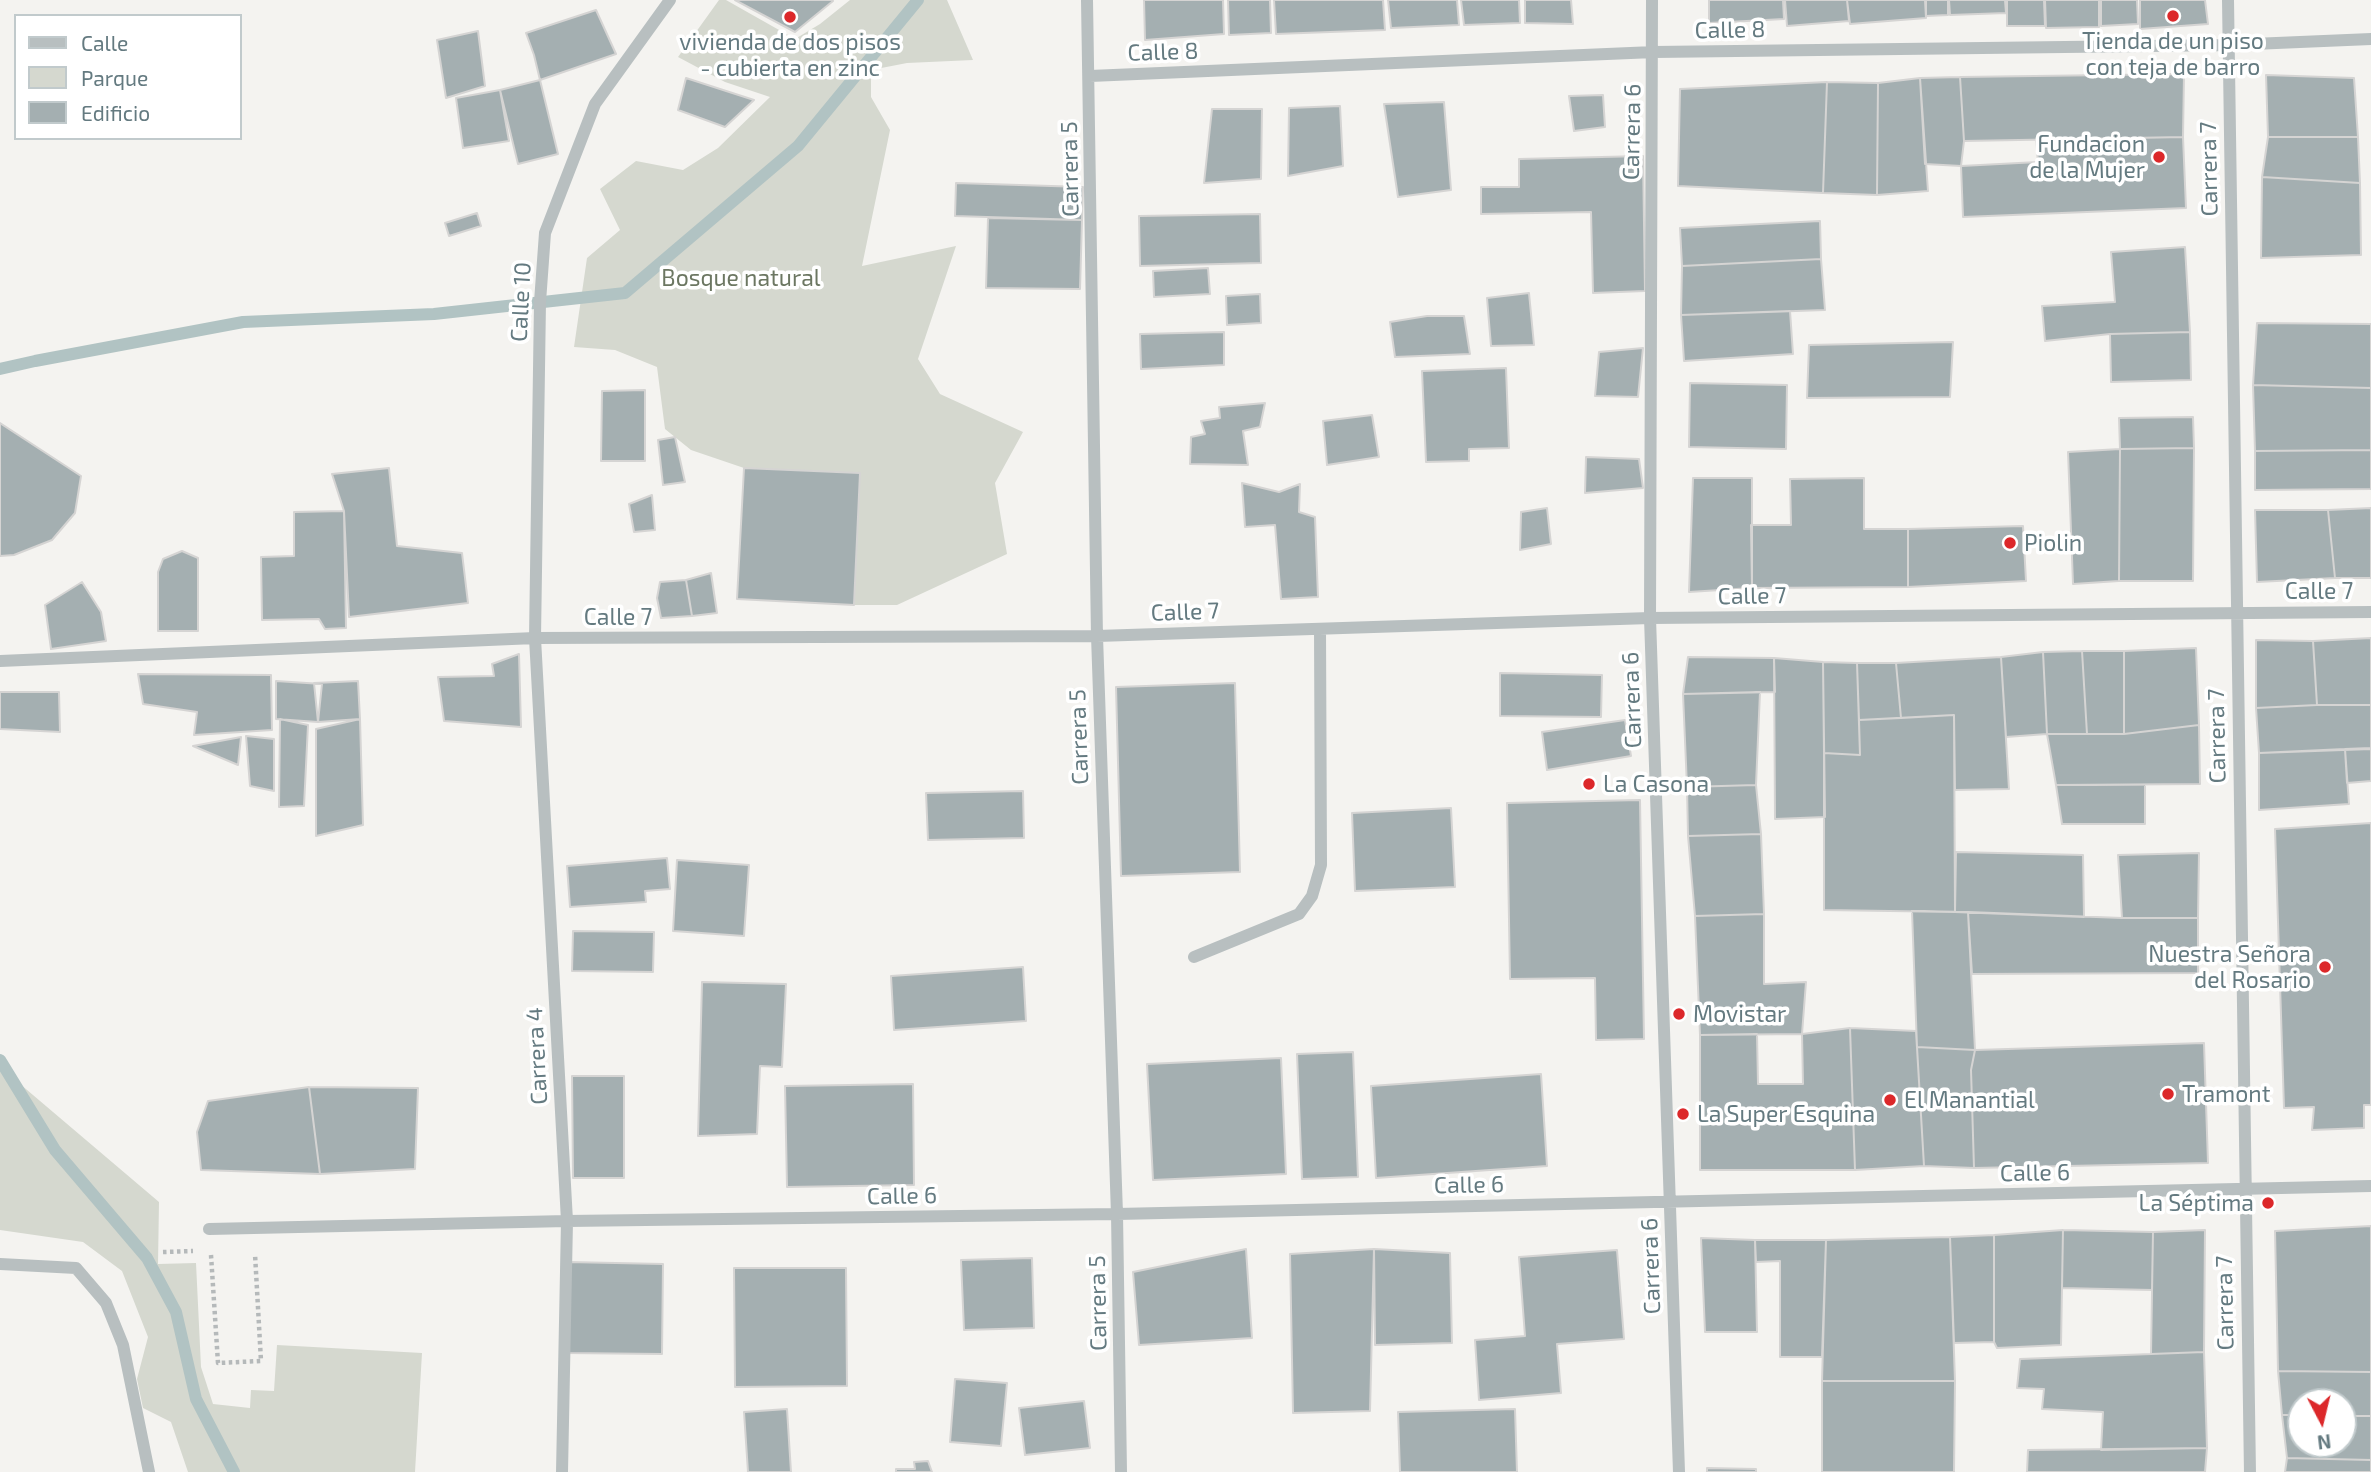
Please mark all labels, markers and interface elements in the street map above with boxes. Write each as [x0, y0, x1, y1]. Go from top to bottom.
marker: Tienda de un piso con teja de barro [2165, 8, 2181, 24]
marker: vivienda de dos pisos - cubierta en zinc [782, 9, 798, 25]
legend [14, 14, 242, 140]
street label: Calle 8 [1694, 16, 1766, 44]
place label: Tienda de un piso con teja de barro [2082, 27, 2264, 81]
place label: vivienda de dos pisos - cubierta en zinc [679, 28, 901, 82]
text: Calle [81, 30, 128, 55]
street label: Calle 8 [1127, 37, 1199, 67]
text: Parque [81, 65, 148, 90]
street label: Carrera 6 [1617, 84, 1647, 180]
text: Edificio [81, 100, 150, 125]
street label: Carrera 5 [1055, 121, 1085, 217]
street label: Carrera 7 [2194, 121, 2224, 217]
place label: Fundacion de la Mujer [2029, 130, 2145, 184]
marker: Fundacion de la Mujer [2151, 149, 2167, 165]
street label: Calle 10 [505, 261, 537, 343]
park label: Bosque natural [661, 264, 821, 292]
place label: Piolin [2024, 529, 2082, 557]
marker: Piolin [2002, 535, 2018, 551]
street label: Calle 7 [2285, 577, 2353, 605]
street label: Calle 7 [1717, 582, 1787, 610]
street label: Calle 7 [1150, 597, 1220, 627]
street label: Calle 7 [584, 603, 652, 631]
street label: Carrera 6 [1617, 651, 1647, 749]
street label: Carrera 7 [2202, 688, 2232, 784]
street label: Carrera 5 [1064, 689, 1094, 785]
place label: La Casona [1603, 770, 1709, 798]
marker: La Casona [1581, 776, 1597, 792]
place label: Nuestra Señora del Rosario [2148, 940, 2311, 994]
marker: Nuestra Señora del Rosario [2317, 959, 2333, 975]
place label: Movistar [1693, 1000, 1786, 1028]
marker: Movistar [1671, 1006, 1687, 1022]
street label: Carrera 4 [521, 1007, 553, 1105]
place label: Tramont [2182, 1080, 2270, 1108]
place label: El Manantial [1904, 1086, 2035, 1114]
marker: Tramont [2160, 1086, 2176, 1102]
marker: El Manantial [1882, 1092, 1898, 1108]
place label: La Super Esquina [1697, 1100, 1875, 1128]
marker: La Super Esquina [1675, 1106, 1691, 1122]
street label: Calle 6 [2000, 1159, 2070, 1187]
street label: Calle 6 [1434, 1171, 1504, 1199]
street label: Calle 6 [867, 1182, 937, 1210]
place label: La Séptima [2139, 1189, 2254, 1217]
marker: La Séptima [2260, 1195, 2276, 1211]
street label: Carrera 6 [1636, 1217, 1666, 1315]
street label: Carrera 5 [1083, 1255, 1113, 1351]
street label: Carrera 7 [2210, 1255, 2240, 1351]
north arrow [2287, 1388, 2357, 1458]
text: N [2316, 1430, 2333, 1455]

